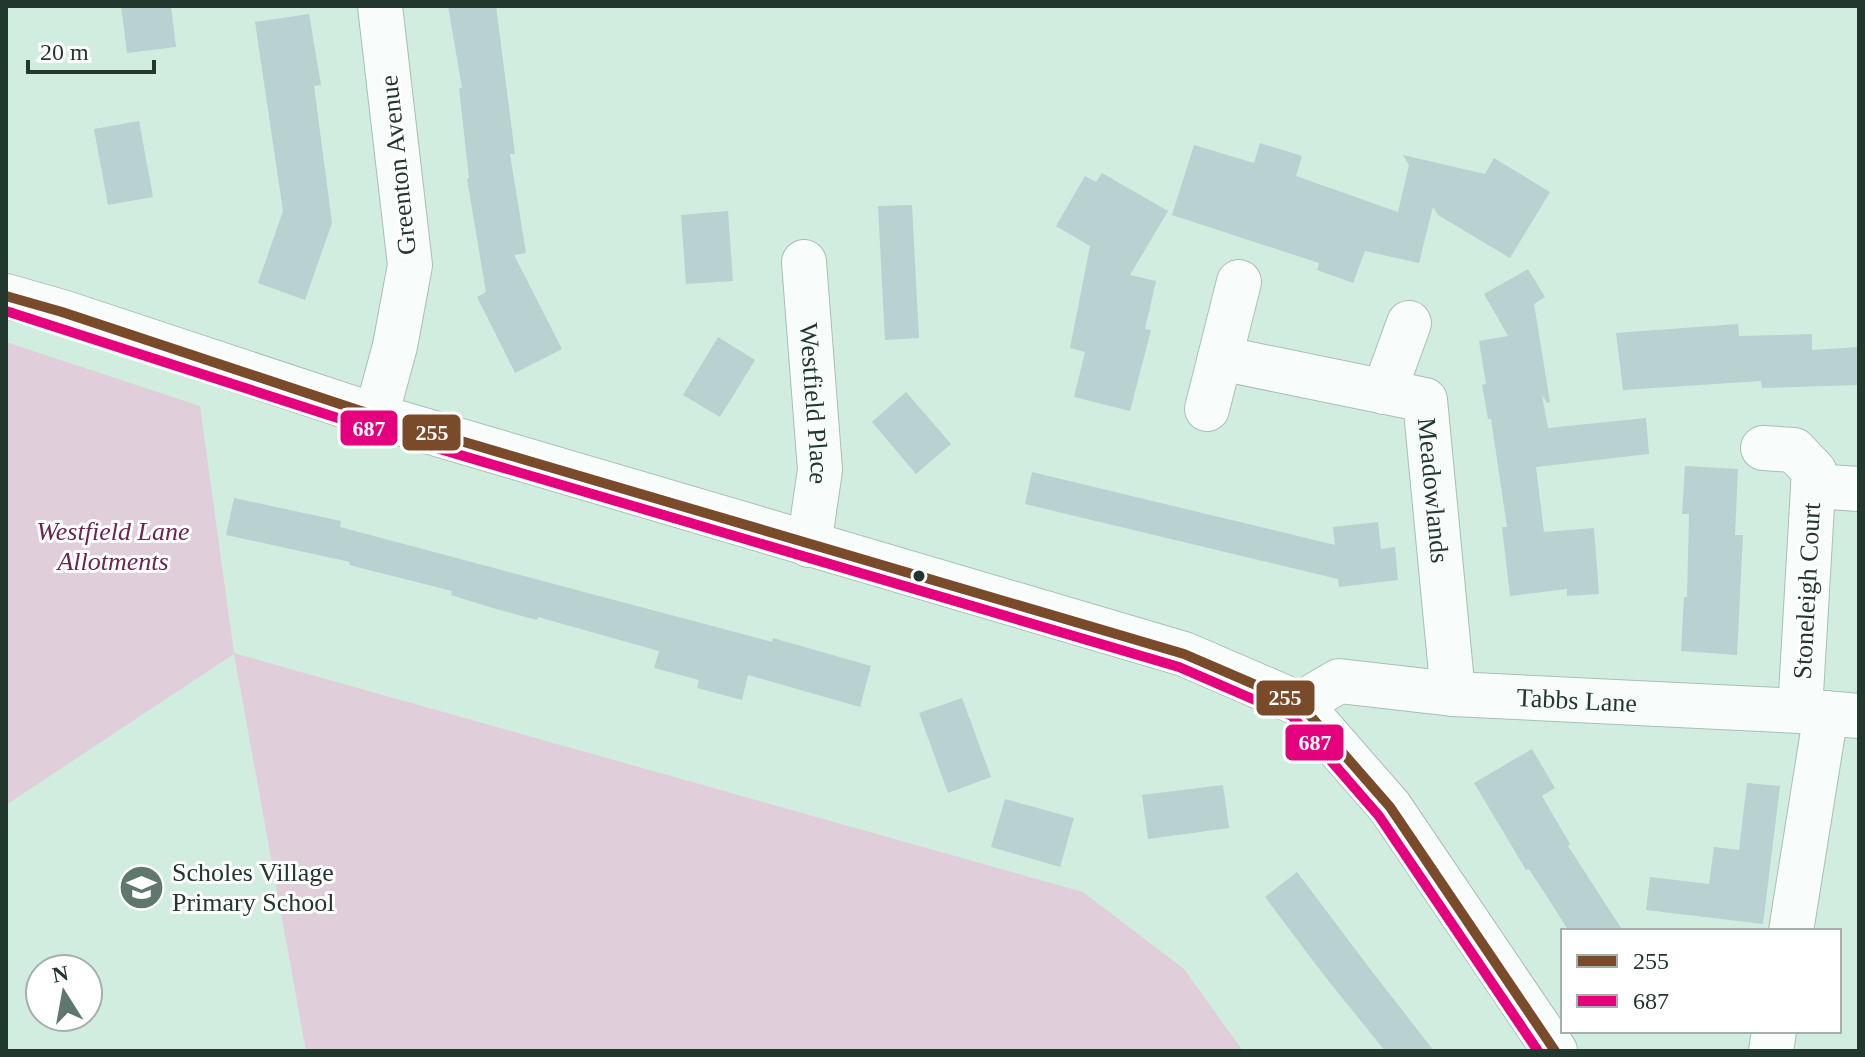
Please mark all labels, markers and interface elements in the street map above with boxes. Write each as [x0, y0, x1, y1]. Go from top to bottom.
scale bar [28, 24, 154, 74]
text: 20 m [40, 39, 89, 65]
street label: Greenton Avenue [374, 74, 422, 256]
street label: Westfield Place [794, 322, 835, 486]
line badge: 687 [339, 409, 399, 447]
line badge: 255 [401, 413, 462, 452]
text: 687 [353, 416, 386, 441]
street label: Meadowlands [1412, 416, 1455, 564]
text: 255 [416, 420, 449, 445]
street label: Stoneleigh Court [1788, 501, 1826, 680]
park label: Westfield Lane Allotments [37, 517, 189, 576]
unlabelled marker [911, 568, 927, 584]
line badge: 255 [1255, 679, 1316, 717]
street label: Tabbs Lane [1516, 683, 1638, 717]
text: 255 [1269, 685, 1302, 710]
line badge: 687 [1284, 723, 1345, 762]
text: 687 [1299, 730, 1332, 755]
place label: Scholes Village Primary School [172, 858, 335, 917]
school or university icon: Scholes Village Primary School [117, 863, 165, 911]
legend [1561, 929, 1841, 1033]
text: 255 [1633, 948, 1669, 974]
north arrow [24, 953, 104, 1033]
text: N [50, 960, 71, 988]
text: 687 [1633, 988, 1669, 1014]

